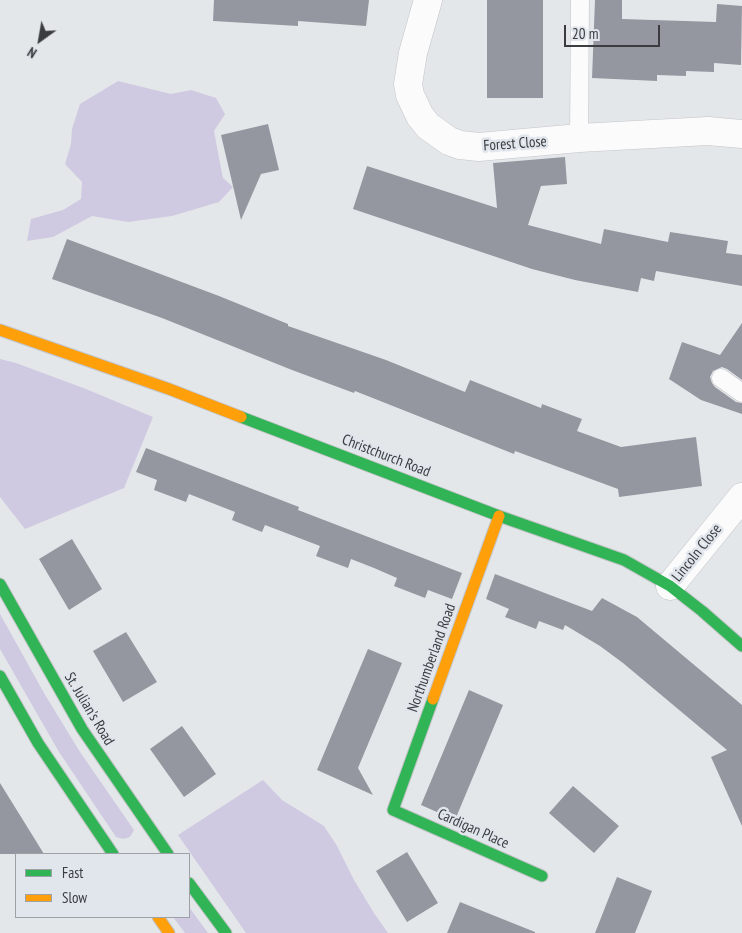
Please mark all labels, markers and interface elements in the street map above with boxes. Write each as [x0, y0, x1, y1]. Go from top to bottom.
north arrow [15, 15, 65, 65]
scale bar [567, 15, 663, 47]
text: 20 m [572, 24, 598, 43]
text: N [24, 43, 40, 62]
street label: Forest Close [483, 133, 547, 155]
street label: Christchurch Road [339, 431, 433, 481]
street label: Lincoln Close [668, 521, 726, 585]
street label: Northumberland Road [404, 601, 460, 715]
street label: St. Julian's Road [60, 669, 118, 749]
street label: Cardigan Place [434, 805, 512, 853]
legend [15, 853, 190, 918]
text: Fast [62, 863, 83, 882]
text: Slow [62, 888, 87, 907]

